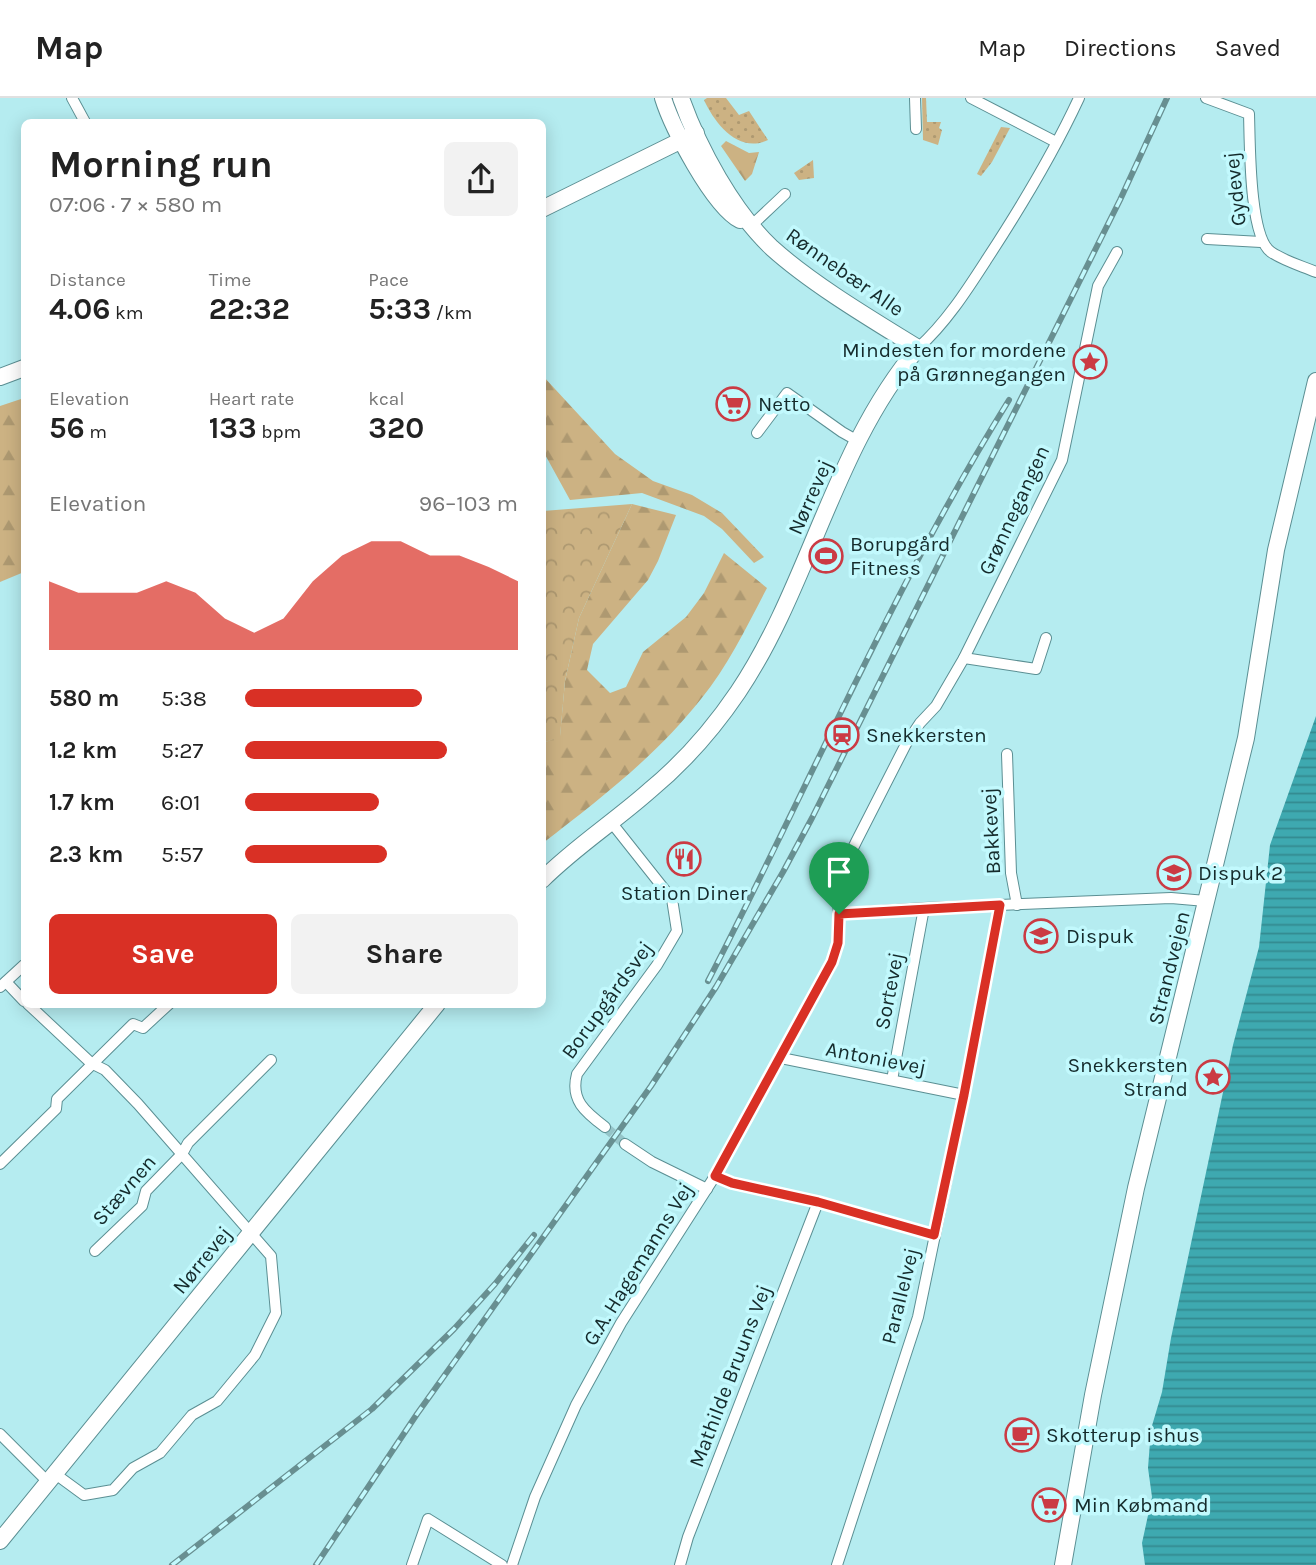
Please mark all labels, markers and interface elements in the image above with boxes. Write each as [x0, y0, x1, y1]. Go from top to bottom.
text: Map [35, 29, 103, 67]
text: Map [978, 34, 1026, 62]
text: Directions [1064, 34, 1177, 62]
text: Saved [1215, 34, 1281, 62]
text: Morning run [49, 142, 273, 187]
button: share [444, 142, 518, 216]
street label: Gydevej [1219, 151, 1251, 227]
text: 07:06 · 7 × 580 m [49, 191, 222, 218]
street label: Rønnebær Alle [782, 223, 908, 321]
text: Distance [49, 269, 126, 291]
text: Time [209, 269, 251, 291]
text: Pace [368, 269, 409, 291]
text: 4.06 [49, 291, 111, 327]
text: 22:32 [209, 291, 290, 327]
text: 5:33 [368, 291, 431, 327]
text: km [111, 302, 144, 324]
text: /km [431, 302, 472, 324]
place label: Mindesten for mordene på Grønnegangen [842, 338, 1066, 386]
place icon: Mindesten for mordene på Grønnegangen [1071, 343, 1109, 381]
supermarket icon: Netto [714, 385, 752, 423]
text: Elevation [49, 388, 129, 410]
text: Heart rate [209, 388, 294, 410]
text: kcal [368, 388, 405, 410]
place label: Netto [758, 392, 810, 416]
text: 56 [49, 410, 85, 446]
text: 133 [209, 410, 257, 446]
text: 320 [368, 410, 424, 446]
text: m [85, 421, 107, 443]
text: bpm [257, 421, 301, 443]
street label: Grønnegangen [974, 441, 1054, 579]
street label: Nørrevej [783, 456, 837, 538]
text: Elevation [49, 490, 146, 517]
text: 96–103 m [419, 490, 518, 517]
place label: Borupgård Fitness [850, 532, 951, 580]
sports icon: Borupgård Fitness [807, 537, 845, 575]
text: 580 m [49, 685, 119, 712]
text: 5:38 [161, 685, 207, 712]
station icon: Snekkersten [823, 716, 861, 754]
place label: Snekkersten [866, 723, 987, 747]
text: 1.2 km [49, 737, 117, 764]
text: 5:27 [161, 737, 203, 764]
street label: Bakkevej [977, 787, 1005, 875]
text: 1.7 km [49, 789, 115, 816]
text: 6:01 [161, 789, 201, 816]
restaurant icon: Station Diner [665, 840, 703, 878]
text: 2.3 km [49, 841, 123, 868]
text: 5:57 [161, 841, 203, 868]
pin [809, 842, 869, 914]
icon: arrive [820, 853, 858, 891]
school or university icon: Dispuk 2 [1155, 854, 1193, 892]
place label: Dispuk 2 [1198, 861, 1283, 885]
place label: Station Diner [621, 881, 748, 905]
street label: Strandvejen [1143, 909, 1195, 1027]
button: Save [49, 914, 277, 994]
button: Share [291, 914, 518, 994]
school or university icon: Dispuk [1022, 917, 1060, 955]
place label: Dispuk [1066, 924, 1134, 948]
street label: Borupgårdsvej [556, 937, 658, 1063]
street label: Sortevej [870, 950, 908, 1032]
street label: Antonievej [824, 1037, 928, 1079]
place label: Snekkersten Strand [1067, 1053, 1188, 1101]
place icon: Snekkersten Strand [1194, 1058, 1232, 1096]
street label: Stævnen [87, 1150, 161, 1230]
street label: G.A. Hagemanns Vej [578, 1178, 698, 1350]
street label: Nørrevej [168, 1221, 236, 1299]
street label: Parallelvej [876, 1245, 924, 1347]
street label: Mathilde Bruuns Vej [684, 1281, 776, 1471]
cafe icon: Skotterup ishus [1003, 1416, 1041, 1454]
place label: Skotterup ishus [1046, 1423, 1200, 1447]
supermarket icon: Min Købmand [1030, 1486, 1068, 1524]
place label: Min Købmand [1074, 1493, 1209, 1517]

